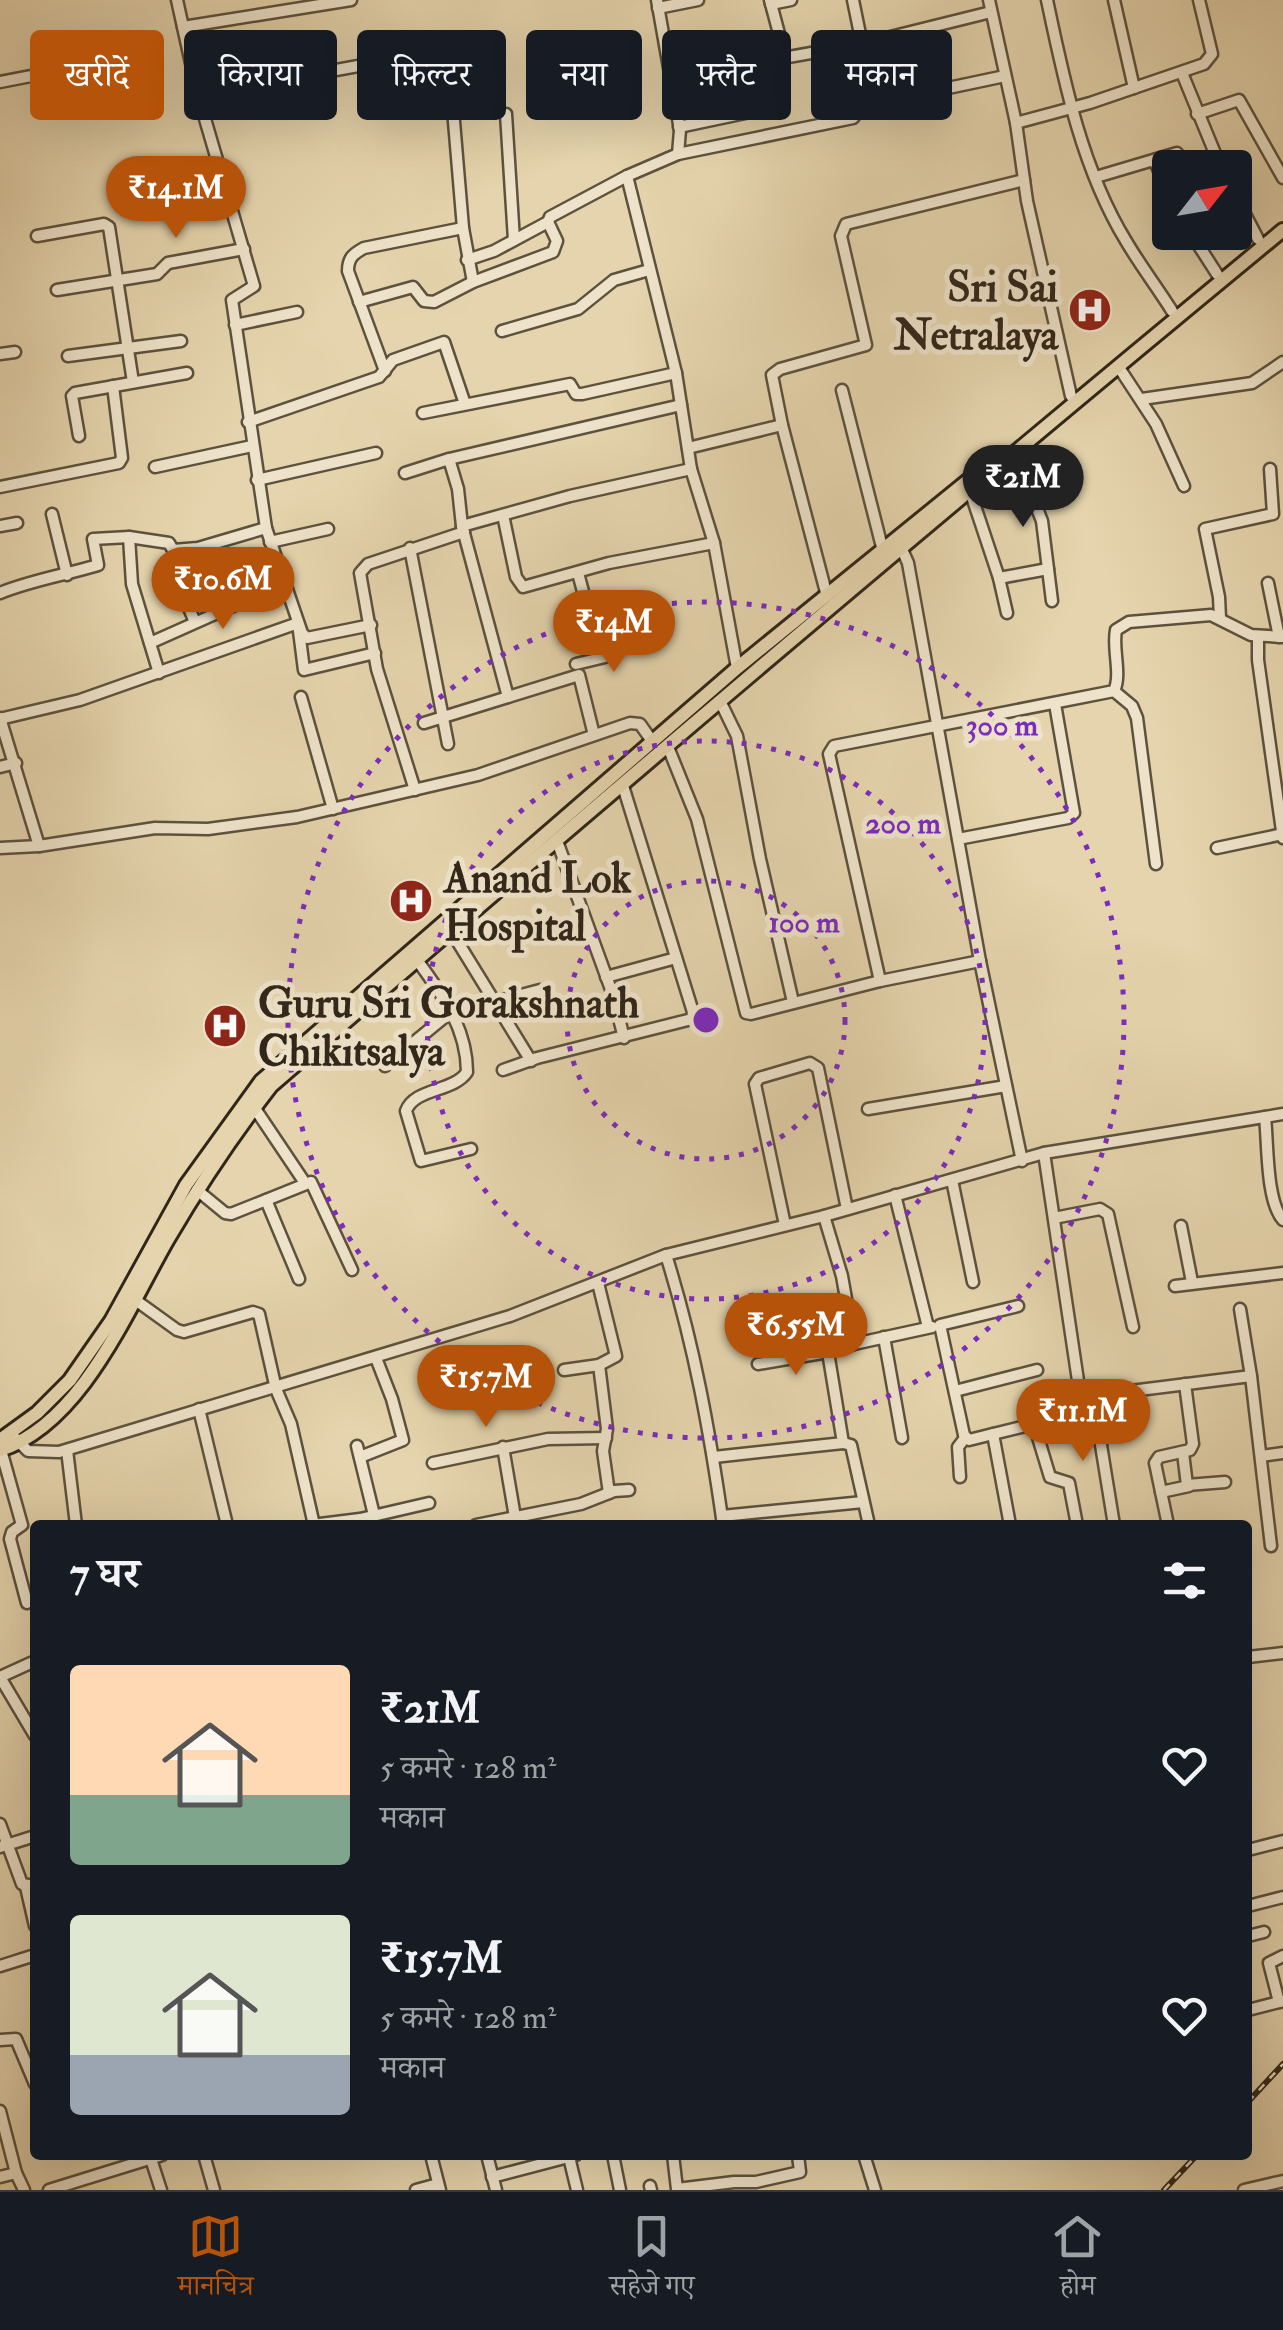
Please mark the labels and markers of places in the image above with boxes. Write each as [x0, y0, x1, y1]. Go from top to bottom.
pin: ₹14.1M [95, 156, 257, 241]
place label: Sri Sai Netralaya [893, 262, 1060, 363]
hospital icon: Sri Sai Netralaya [1067, 287, 1113, 333]
pin: ₹21M [964, 445, 1082, 530]
pin: ₹10.6M [142, 547, 304, 632]
pin: ₹14M [555, 590, 673, 675]
place label: Anand Lok Hospital [442, 853, 632, 953]
hospital icon: Anand Lok Hospital [388, 878, 434, 924]
place label: Guru Sri Gorakshnath Chikitsalya [258, 978, 639, 1079]
centre of rings [688, 1002, 724, 1038]
hospital icon: Guru Sri Gorakshnath Chikitsalya [202, 1003, 248, 1049]
pin: ₹6.55M [715, 1293, 877, 1378]
pin: ₹15.7M [405, 1345, 567, 1430]
pin: ₹11.1M [1002, 1379, 1164, 1464]

